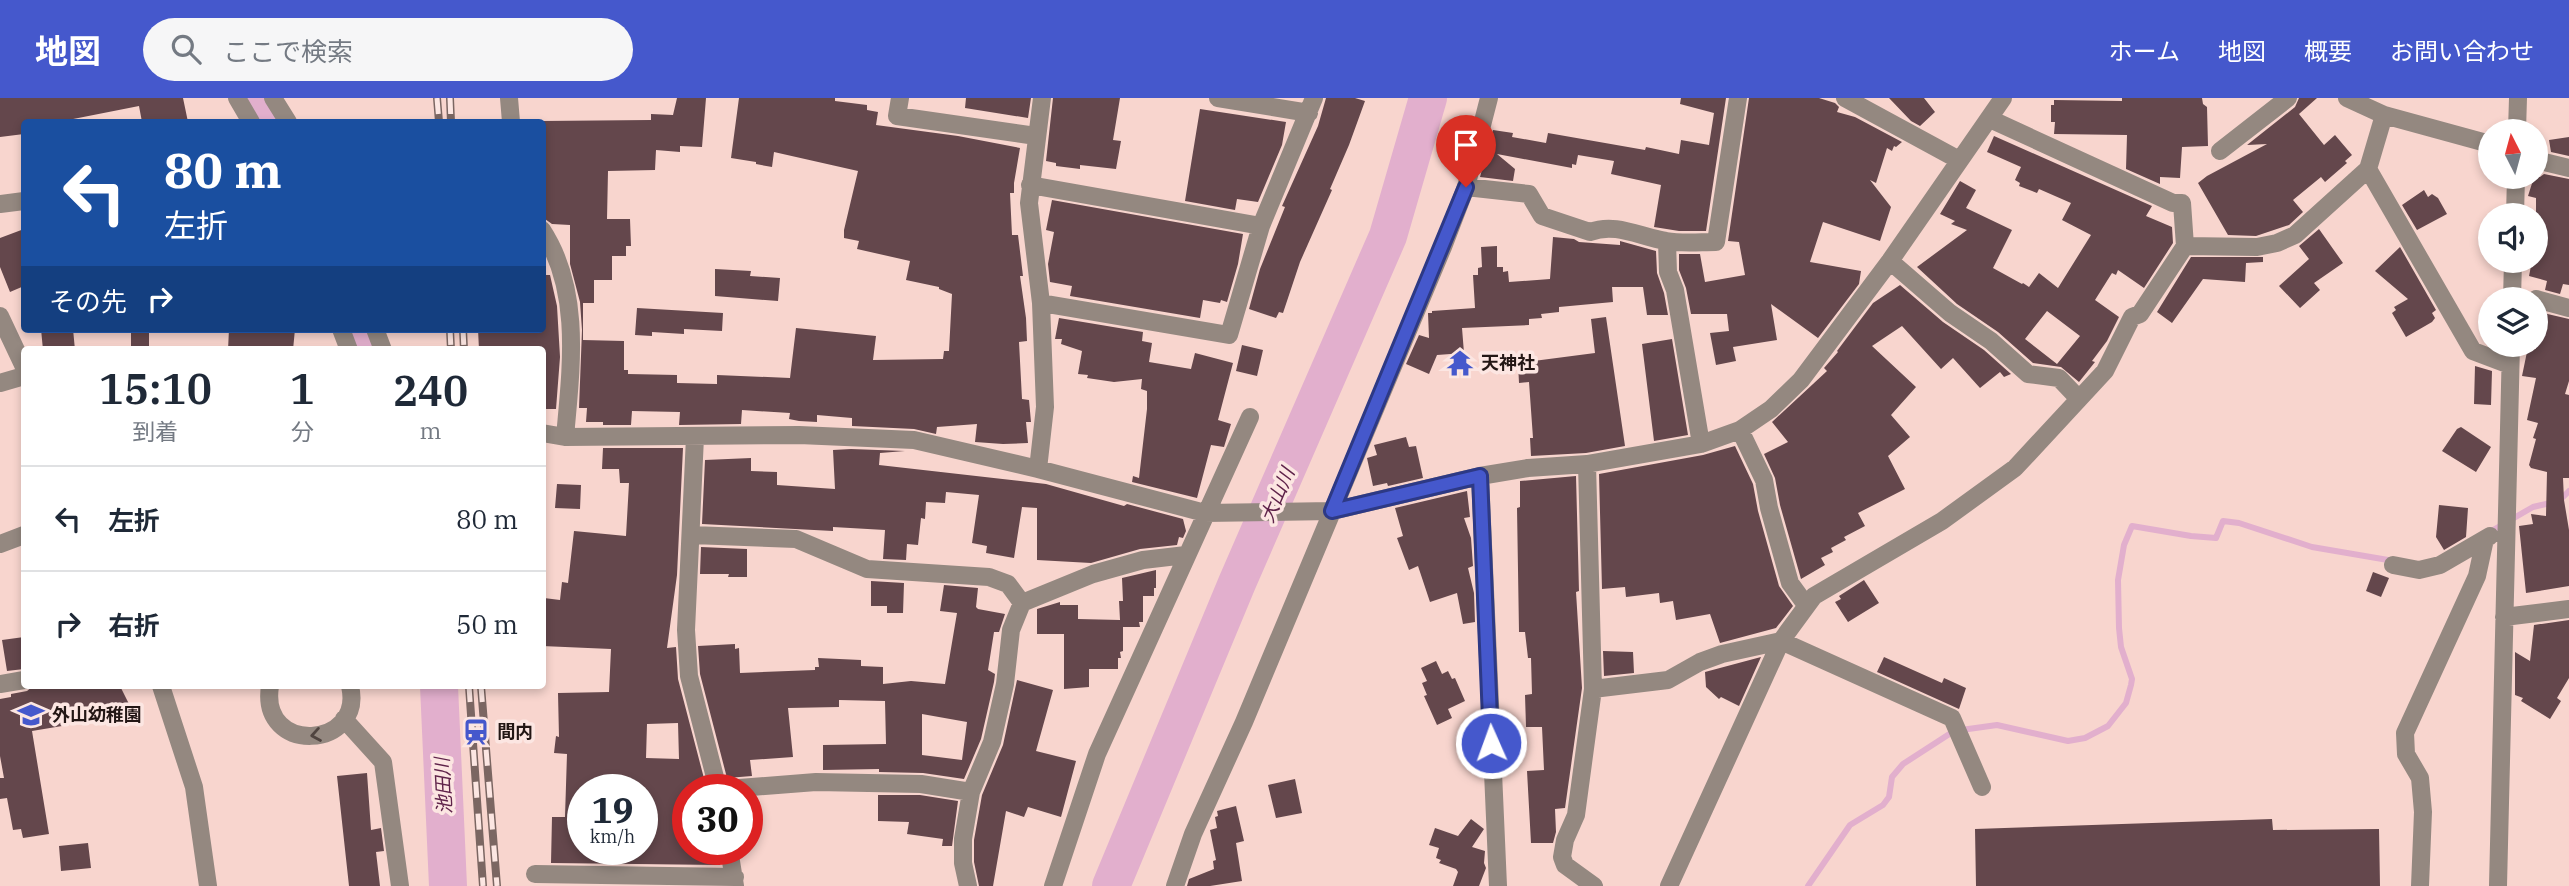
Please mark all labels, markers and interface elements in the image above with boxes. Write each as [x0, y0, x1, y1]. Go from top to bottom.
search box [143, 18, 633, 81]
text: 地図 [35, 29, 101, 72]
icon: search [167, 30, 205, 68]
text: ここで検索 [223, 34, 353, 68]
text: ホーム [2109, 35, 2180, 67]
text: 地図 [2218, 35, 2266, 67]
text: 概要 [2304, 35, 2352, 67]
text: お問い合わせ [2390, 35, 2534, 67]
pin [1436, 115, 1496, 187]
north arrow [2478, 119, 2548, 189]
map controls [2478, 119, 2548, 357]
icon: arrive [1447, 126, 1485, 164]
text: 80 m [164, 138, 282, 201]
icon: left [49, 147, 140, 238]
button: sound [2478, 203, 2548, 273]
text: 左折 [164, 204, 228, 246]
icon: right [141, 280, 179, 318]
text: その先 [49, 284, 127, 318]
button: layers [2478, 287, 2548, 357]
temple icon: 天神社 [1445, 348, 1475, 378]
place label: 天神社 [1481, 351, 1535, 374]
text: 15:10 [99, 361, 212, 416]
text: 1 [290, 361, 315, 416]
text: 240 [393, 363, 468, 418]
text: m [419, 415, 441, 445]
text: 到着 [132, 416, 178, 446]
text: 分 [291, 416, 314, 446]
water label: 大山川 [1255, 462, 1300, 526]
icon: left [49, 500, 87, 538]
text: 80 m [456, 502, 518, 536]
text: 左折 [108, 503, 160, 537]
icon: right [49, 605, 87, 643]
text: 50 m [456, 607, 518, 641]
text: 右折 [108, 608, 160, 642]
school or university icon: 外山幼稚園 [16, 700, 46, 730]
place label: 外山幼稚園 [52, 703, 142, 726]
position arrow [1454, 706, 1528, 780]
station icon: 間内 [461, 717, 491, 747]
place label: 間内 [497, 720, 533, 743]
one-way arrow [310, 727, 322, 742]
water label: 池田川 [429, 755, 456, 815]
speed limit sign: 30 [672, 774, 763, 865]
text: 19 [591, 787, 634, 833]
text: km/h [590, 825, 635, 848]

